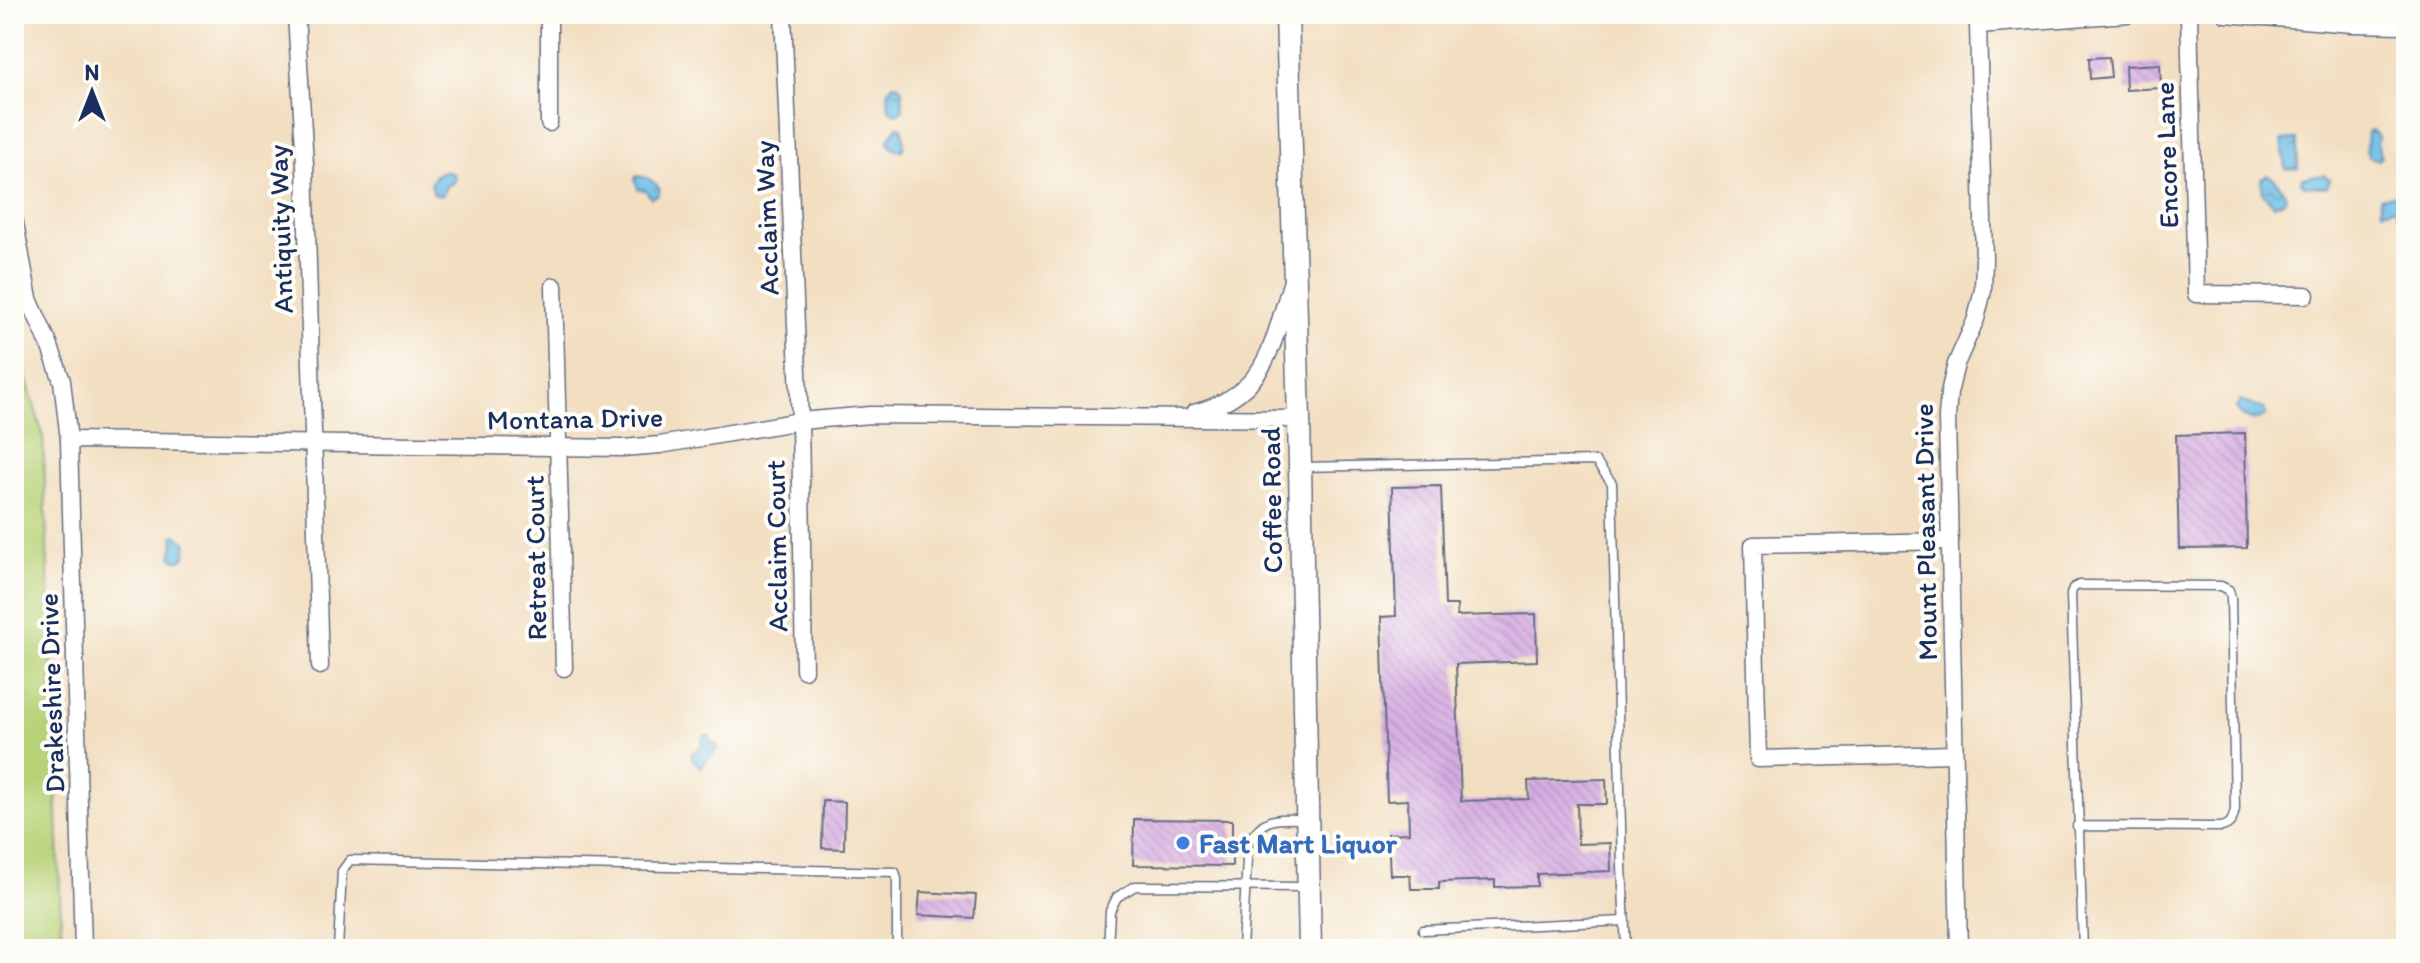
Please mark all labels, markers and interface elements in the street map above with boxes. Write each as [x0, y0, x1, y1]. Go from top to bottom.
north arrow [52, 52, 132, 132]
text: N [85, 59, 99, 86]
street label: Encore Lane [2146, 81, 2186, 229]
street label: Acclaim Way [746, 140, 786, 296]
street label: Antiquity Way [260, 144, 300, 314]
street label: Montana Drive [487, 399, 663, 437]
street label: Mount Pleasant Drive [1906, 403, 1944, 661]
street label: Coffee Road [1253, 426, 1289, 574]
street label: Acclaim Court [758, 460, 794, 632]
street label: Retreat Court [517, 475, 553, 641]
street label: Drakeshire Drive [31, 592, 71, 794]
place label: Fast Mart Liquor [1199, 826, 1398, 860]
marker: Fast Mart Liquor [1174, 834, 1192, 852]

